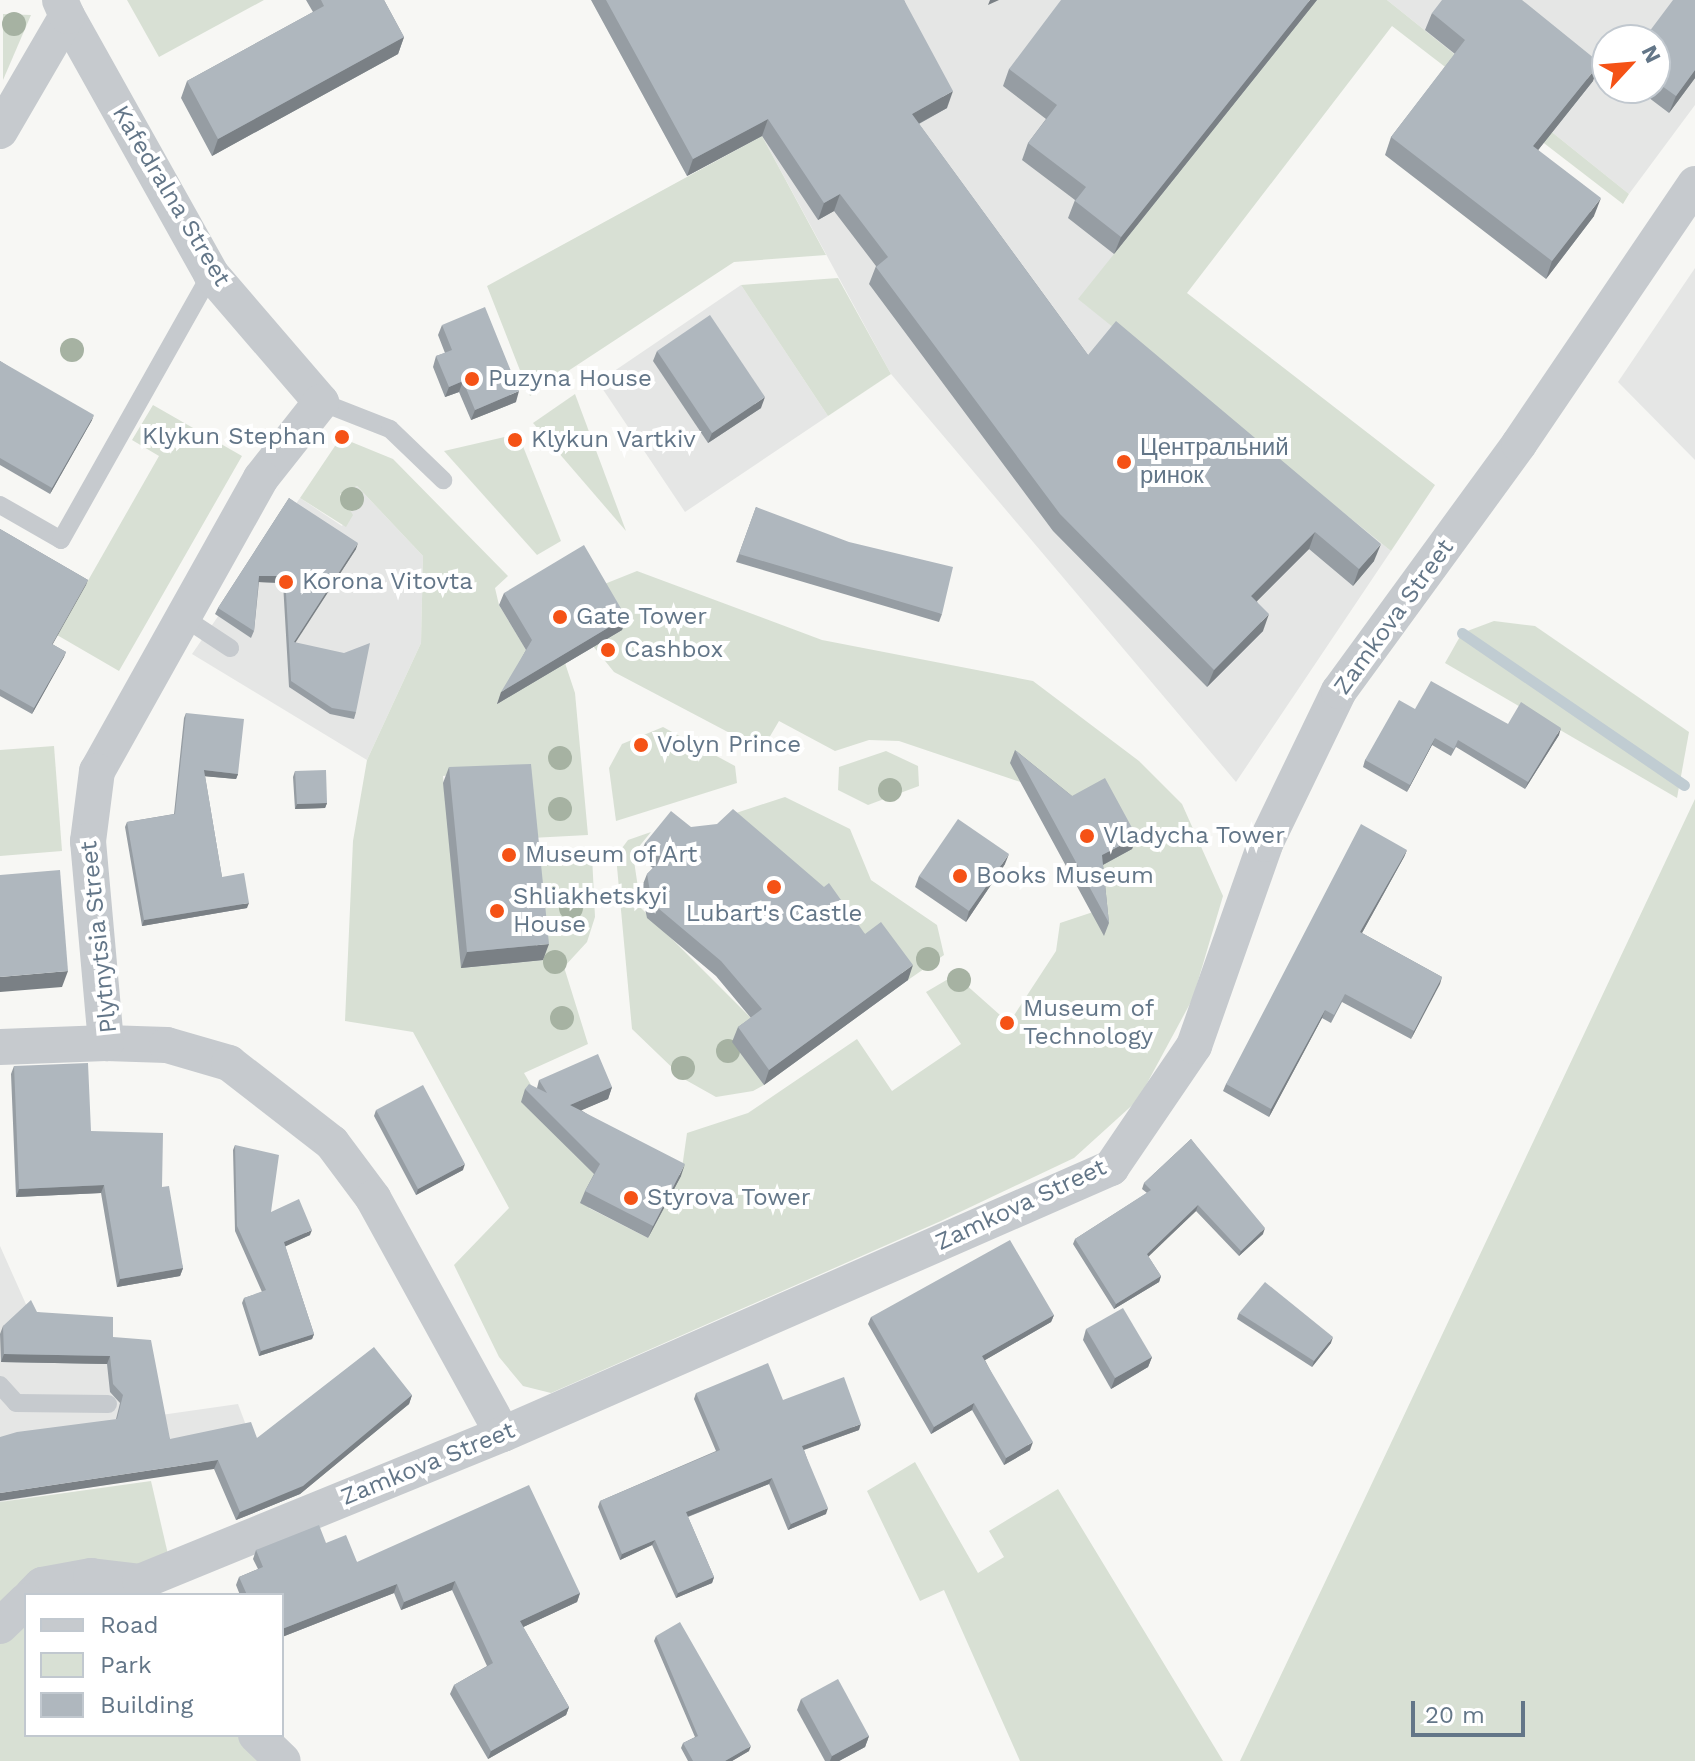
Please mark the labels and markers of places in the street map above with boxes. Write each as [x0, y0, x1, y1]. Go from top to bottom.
place label: Puzyna House [488, 365, 652, 393]
marker: Puzyna House [463, 370, 481, 388]
place label: Klykun Stephan [142, 423, 326, 451]
place label: Klykun Vartkiv [531, 426, 697, 454]
marker: Klykun Stephan [333, 428, 351, 446]
marker: Klykun Vartkiv [506, 431, 524, 449]
place label: Центральний ринок [1140, 434, 1289, 490]
marker: Центральний ринок [1115, 453, 1133, 471]
place label: Korona Vitovta [302, 568, 474, 596]
marker: Korona Vitovta [277, 573, 295, 591]
place label: Gate Tower [576, 603, 708, 631]
marker: Gate Tower [551, 608, 569, 626]
place label: Cashbox [624, 636, 723, 664]
marker: Cashbox [599, 641, 617, 659]
place label: Volyn Prince [657, 731, 801, 759]
marker: Volyn Prince [632, 736, 650, 754]
place label: Vladycha Tower [1103, 822, 1286, 850]
marker: Vladycha Tower [1078, 827, 1096, 845]
place label: Museum of Art [525, 841, 699, 869]
marker: Museum of Art [500, 846, 518, 864]
place label: Books Museum [976, 862, 1154, 890]
marker: Books Museum [951, 867, 969, 885]
marker: Lubart's Castle [765, 878, 783, 896]
place label: Shliakhetskyi House [513, 883, 668, 939]
place label: Lubart's Castle [686, 900, 862, 928]
marker: Shliakhetskyi House [488, 902, 506, 920]
place label: Museum of Technology [1023, 995, 1154, 1051]
marker: Museum of Technology [998, 1014, 1016, 1032]
place label: Styrova Tower [647, 1184, 812, 1212]
marker: Styrova Tower [622, 1189, 640, 1207]

